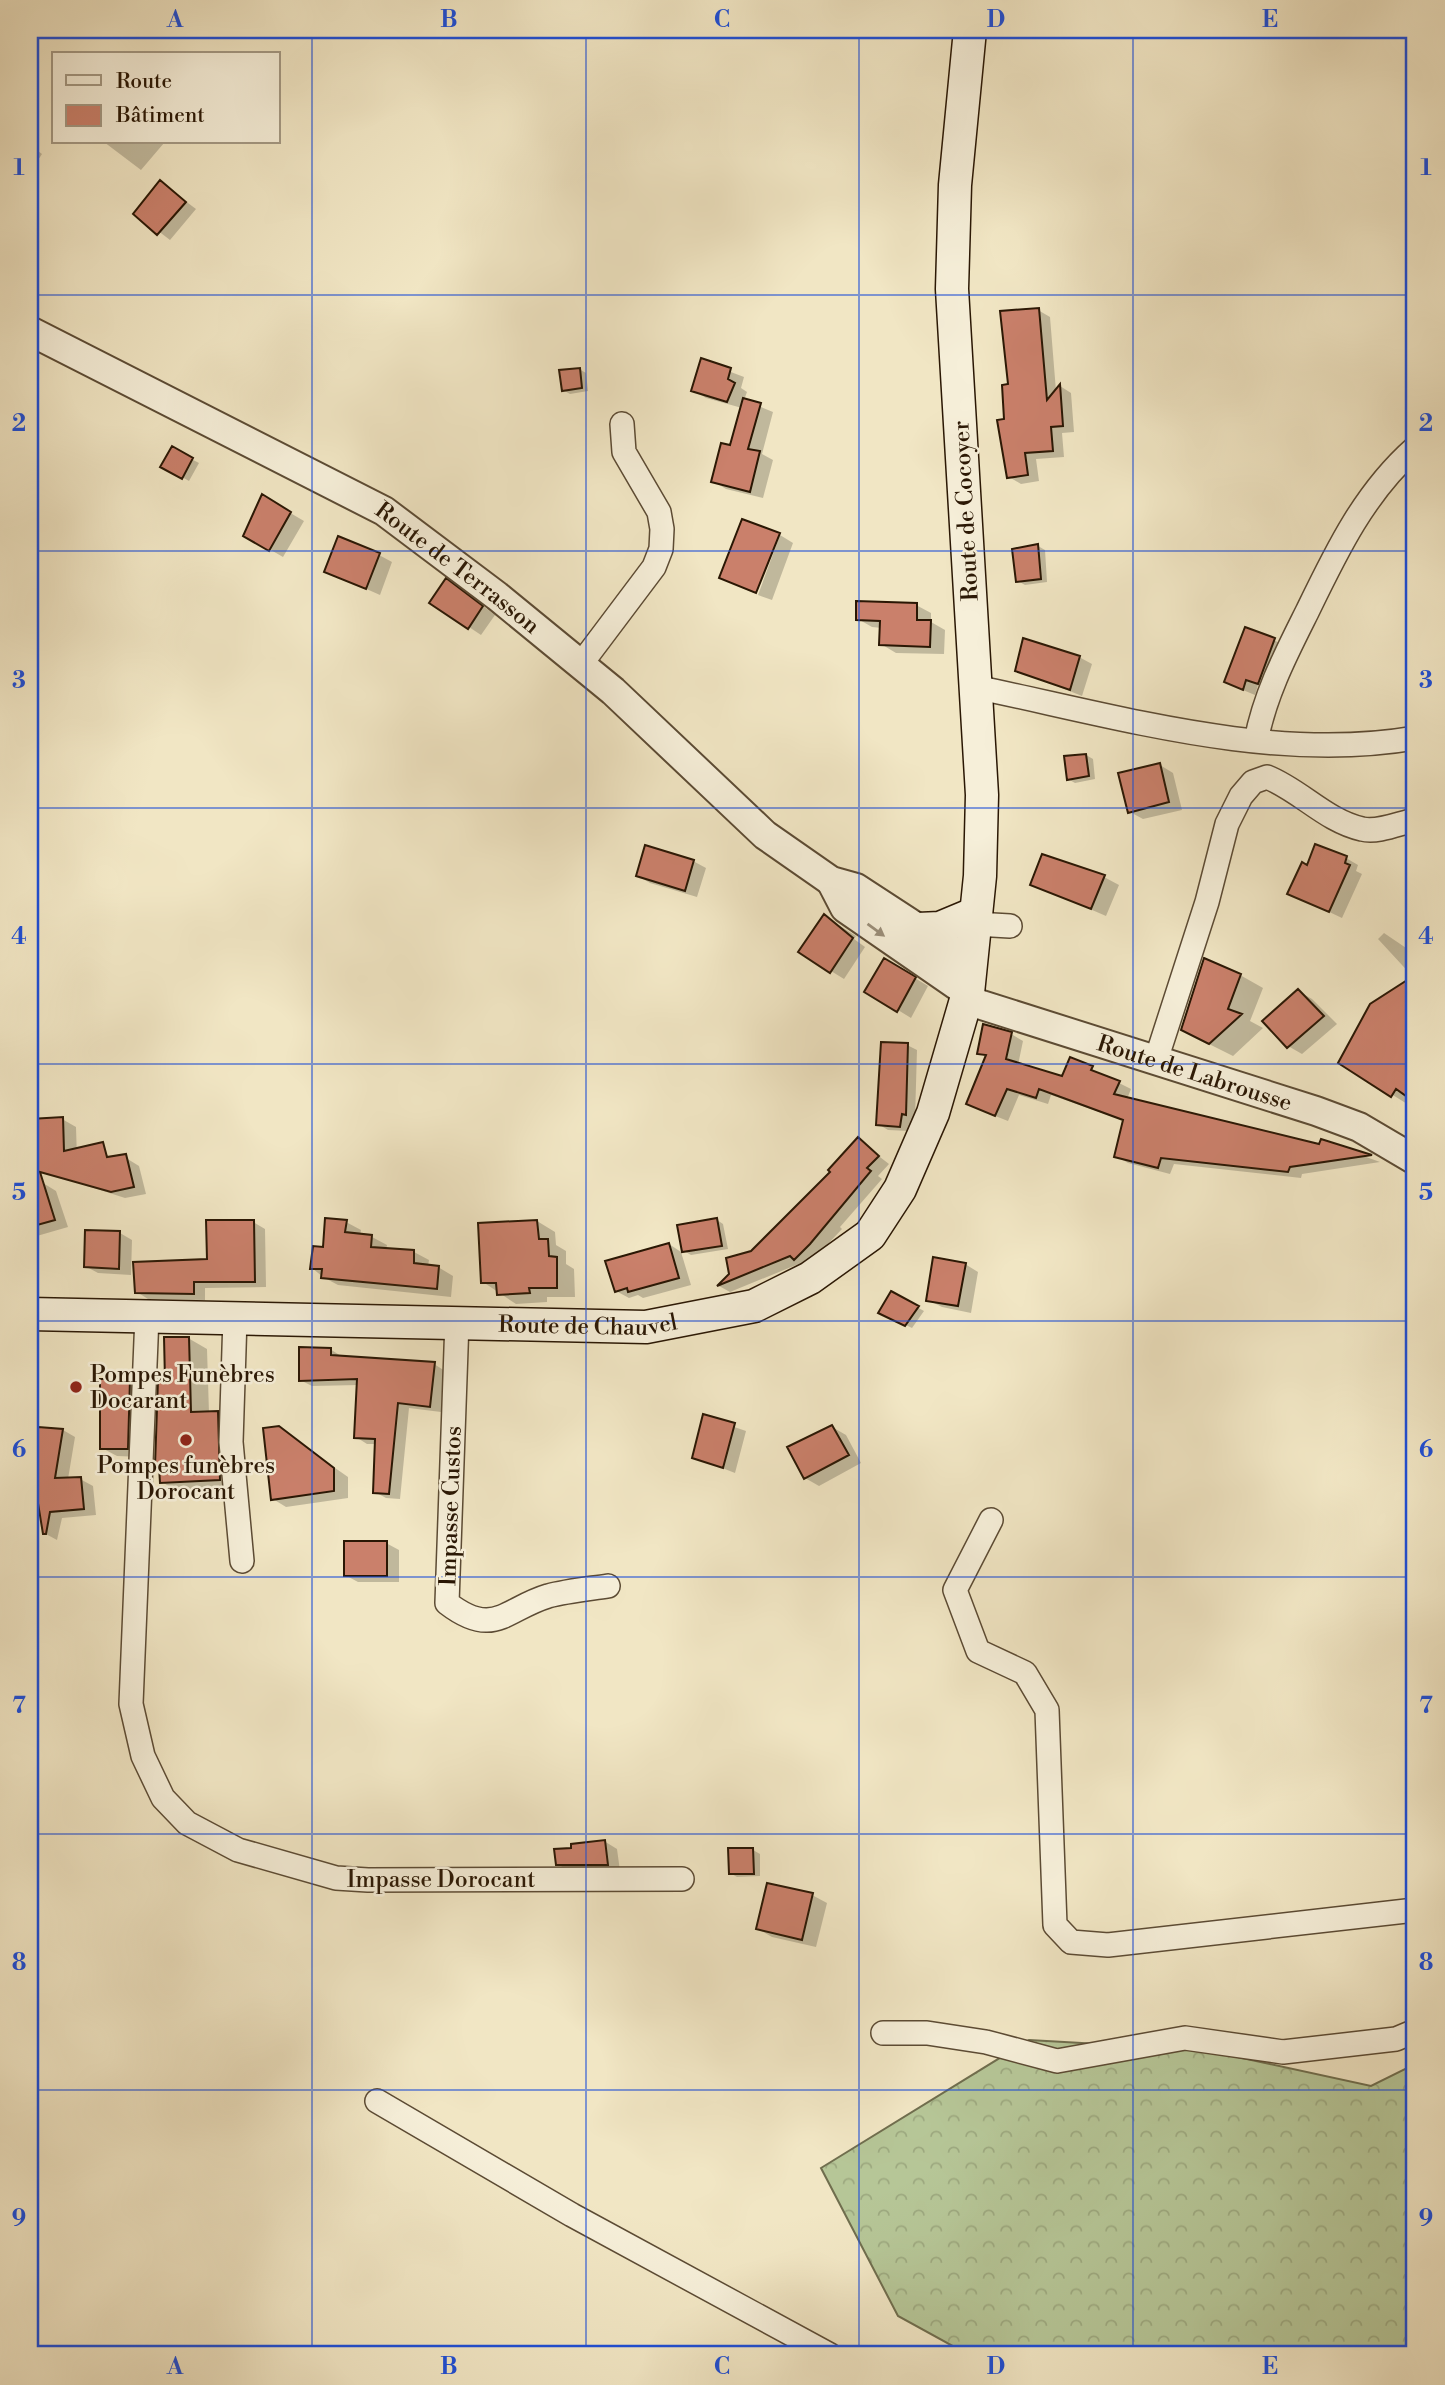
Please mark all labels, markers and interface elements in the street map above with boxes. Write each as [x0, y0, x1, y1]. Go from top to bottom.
text: A [166, 6, 184, 34]
text: B [440, 6, 458, 34]
text: C [714, 6, 730, 34]
text: D [987, 6, 1005, 34]
text: E [1262, 6, 1278, 34]
legend [52, 52, 280, 144]
text: Route [116, 69, 172, 95]
text: Bâtiment [115, 103, 205, 129]
text: 1 [13, 154, 25, 182]
text: 1 [1420, 154, 1432, 182]
text: 2 [12, 410, 26, 438]
text: 2 [1419, 410, 1433, 438]
street label: Route de Cocoyer [947, 420, 985, 602]
street label: Route de Terrasson [369, 496, 545, 640]
text: 3 [12, 667, 26, 695]
text: 3 [1419, 667, 1433, 695]
text: 4 [11, 923, 27, 951]
one-way arrow [867, 923, 885, 937]
text: 4 [1418, 923, 1434, 951]
street label: Route de Labrousse [1093, 1029, 1295, 1118]
text: 5 [12, 1179, 26, 1207]
text: 5 [1419, 1179, 1433, 1207]
street label: Route de Chauvel [498, 1308, 680, 1342]
place label: Pompes Funèbres Docarant [90, 1361, 275, 1415]
marker: Pompes Funèbres Docarant [68, 1379, 84, 1395]
street label: Impasse Custos [434, 1425, 468, 1587]
marker: Pompes funèbres Dorocant [178, 1432, 194, 1448]
text: 6 [12, 1436, 26, 1464]
text: 6 [1419, 1436, 1433, 1464]
place label: Pompes funèbres Dorocant [97, 1452, 275, 1506]
text: 7 [12, 1692, 26, 1720]
text: 7 [1419, 1692, 1433, 1720]
street label: Impasse Dorocant [347, 1866, 535, 1894]
text: 8 [12, 1949, 26, 1977]
text: 8 [1419, 1949, 1433, 1977]
text: 9 [12, 2205, 26, 2233]
text: 9 [1419, 2205, 1433, 2233]
text: A [166, 2353, 184, 2381]
text: B [440, 2353, 458, 2381]
text: C [714, 2353, 730, 2381]
text: D [987, 2353, 1005, 2381]
text: E [1262, 2353, 1278, 2381]

